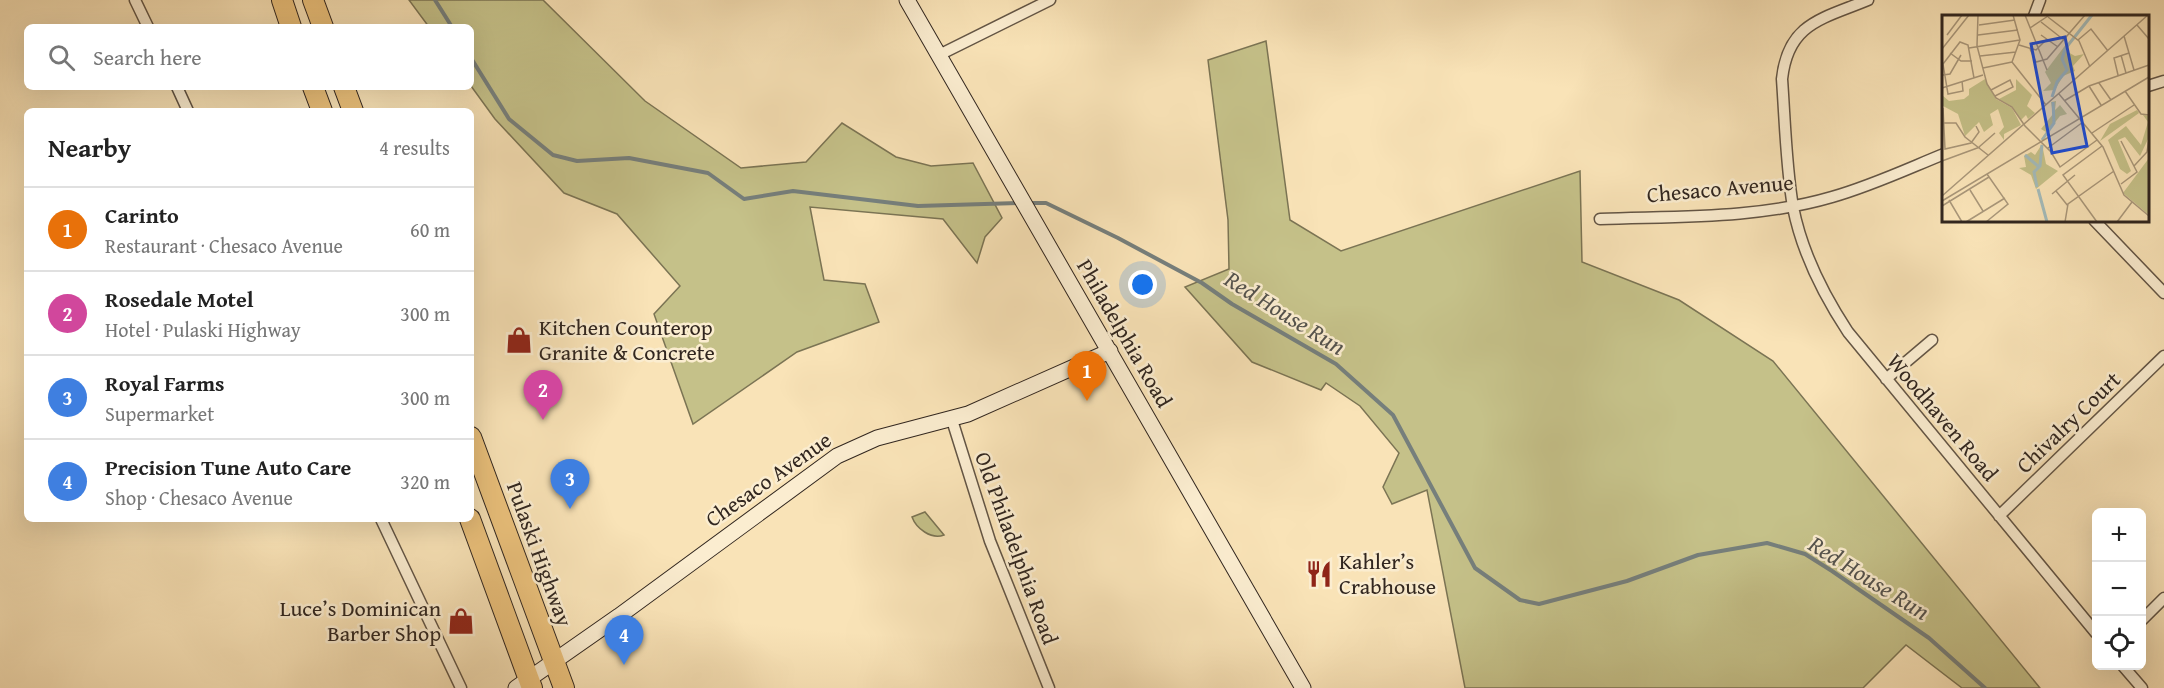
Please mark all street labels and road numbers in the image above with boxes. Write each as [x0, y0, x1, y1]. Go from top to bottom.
street label: Chesaco Avenue [1645, 166, 1795, 210]
street label: Philadelphia Road [1069, 253, 1181, 413]
street label: Woodhaven Road [1880, 346, 2006, 488]
street label: Chivalry Court [2009, 364, 2128, 480]
street label: Chesaco Avenue [699, 424, 837, 534]
street label: Old Philadelphia Road [967, 447, 1067, 649]
street label: Pulaski Highway [499, 477, 581, 631]

